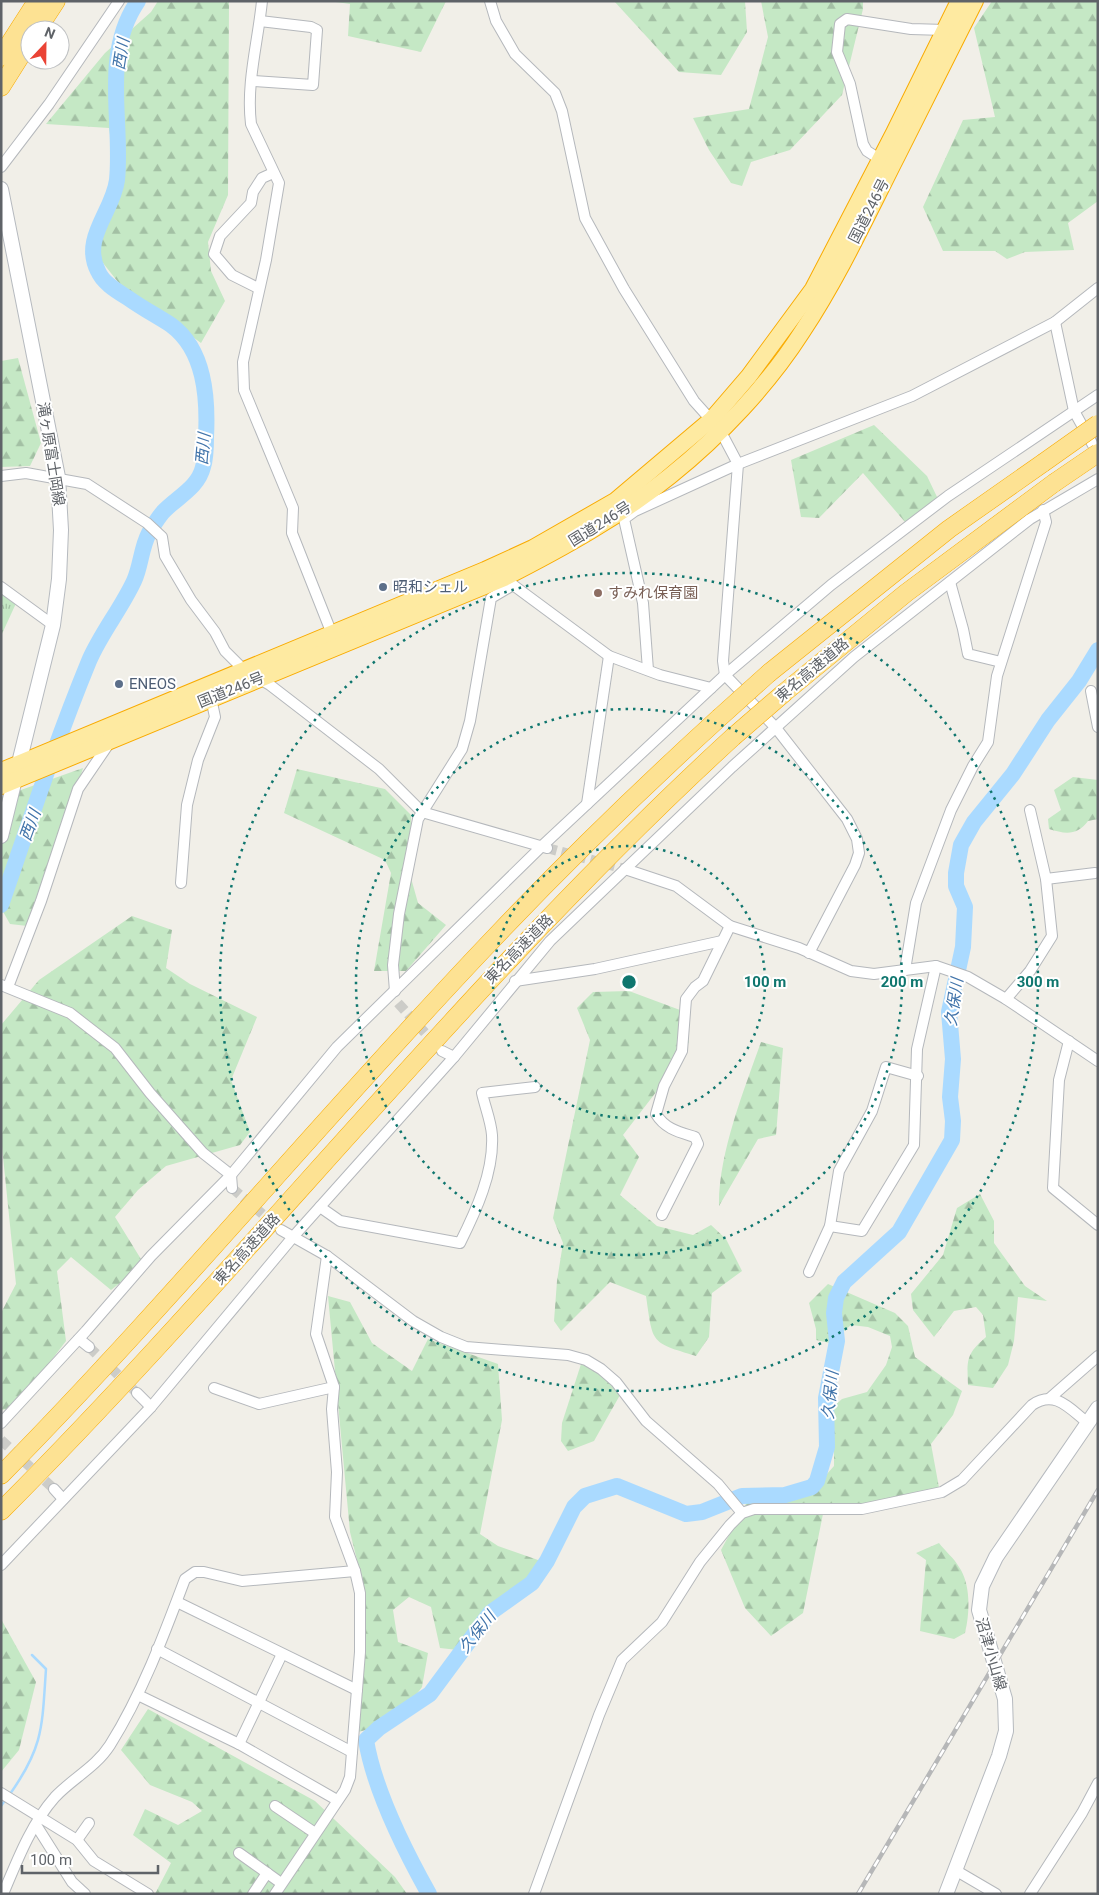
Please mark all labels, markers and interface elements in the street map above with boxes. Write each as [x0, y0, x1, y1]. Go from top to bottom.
north arrow [20, 20, 70, 70]
text: N [42, 24, 57, 42]
water label: 西川 [109, 35, 133, 71]
street label: 国道246号 [845, 176, 893, 246]
street label: 滝ヶ原富士岡線 [34, 401, 68, 507]
water label: 西川 [192, 430, 214, 466]
street label: 国道246号 [565, 498, 635, 550]
place label: 昭和シェル [393, 578, 468, 596]
marker: 昭和シェル [377, 581, 389, 593]
place label: すみれ保育園 [608, 584, 698, 602]
marker: すみれ保育園 [592, 587, 604, 599]
street label: 東名高速道路 [772, 634, 852, 706]
street label: 国道246号 [195, 668, 267, 712]
place label: ENEOS [129, 675, 176, 693]
marker: ENEOS [113, 678, 125, 690]
water label: 西川 [16, 805, 45, 843]
street label: 東名高速道路 [481, 910, 557, 988]
centre of rings [620, 973, 638, 991]
text: 100 m [744, 973, 786, 991]
text: 200 m [881, 973, 923, 991]
text: 300 m [1017, 973, 1059, 991]
water label: 久保川 [941, 975, 967, 1027]
street label: 東名高速道路 [210, 1210, 284, 1288]
water label: 久保川 [818, 1368, 842, 1420]
water label: 久保川 [455, 1606, 501, 1657]
street label: 沼津小山線 [972, 1615, 1010, 1693]
scale bar [22, 1842, 159, 1874]
text: 100 m [30, 1851, 72, 1869]

